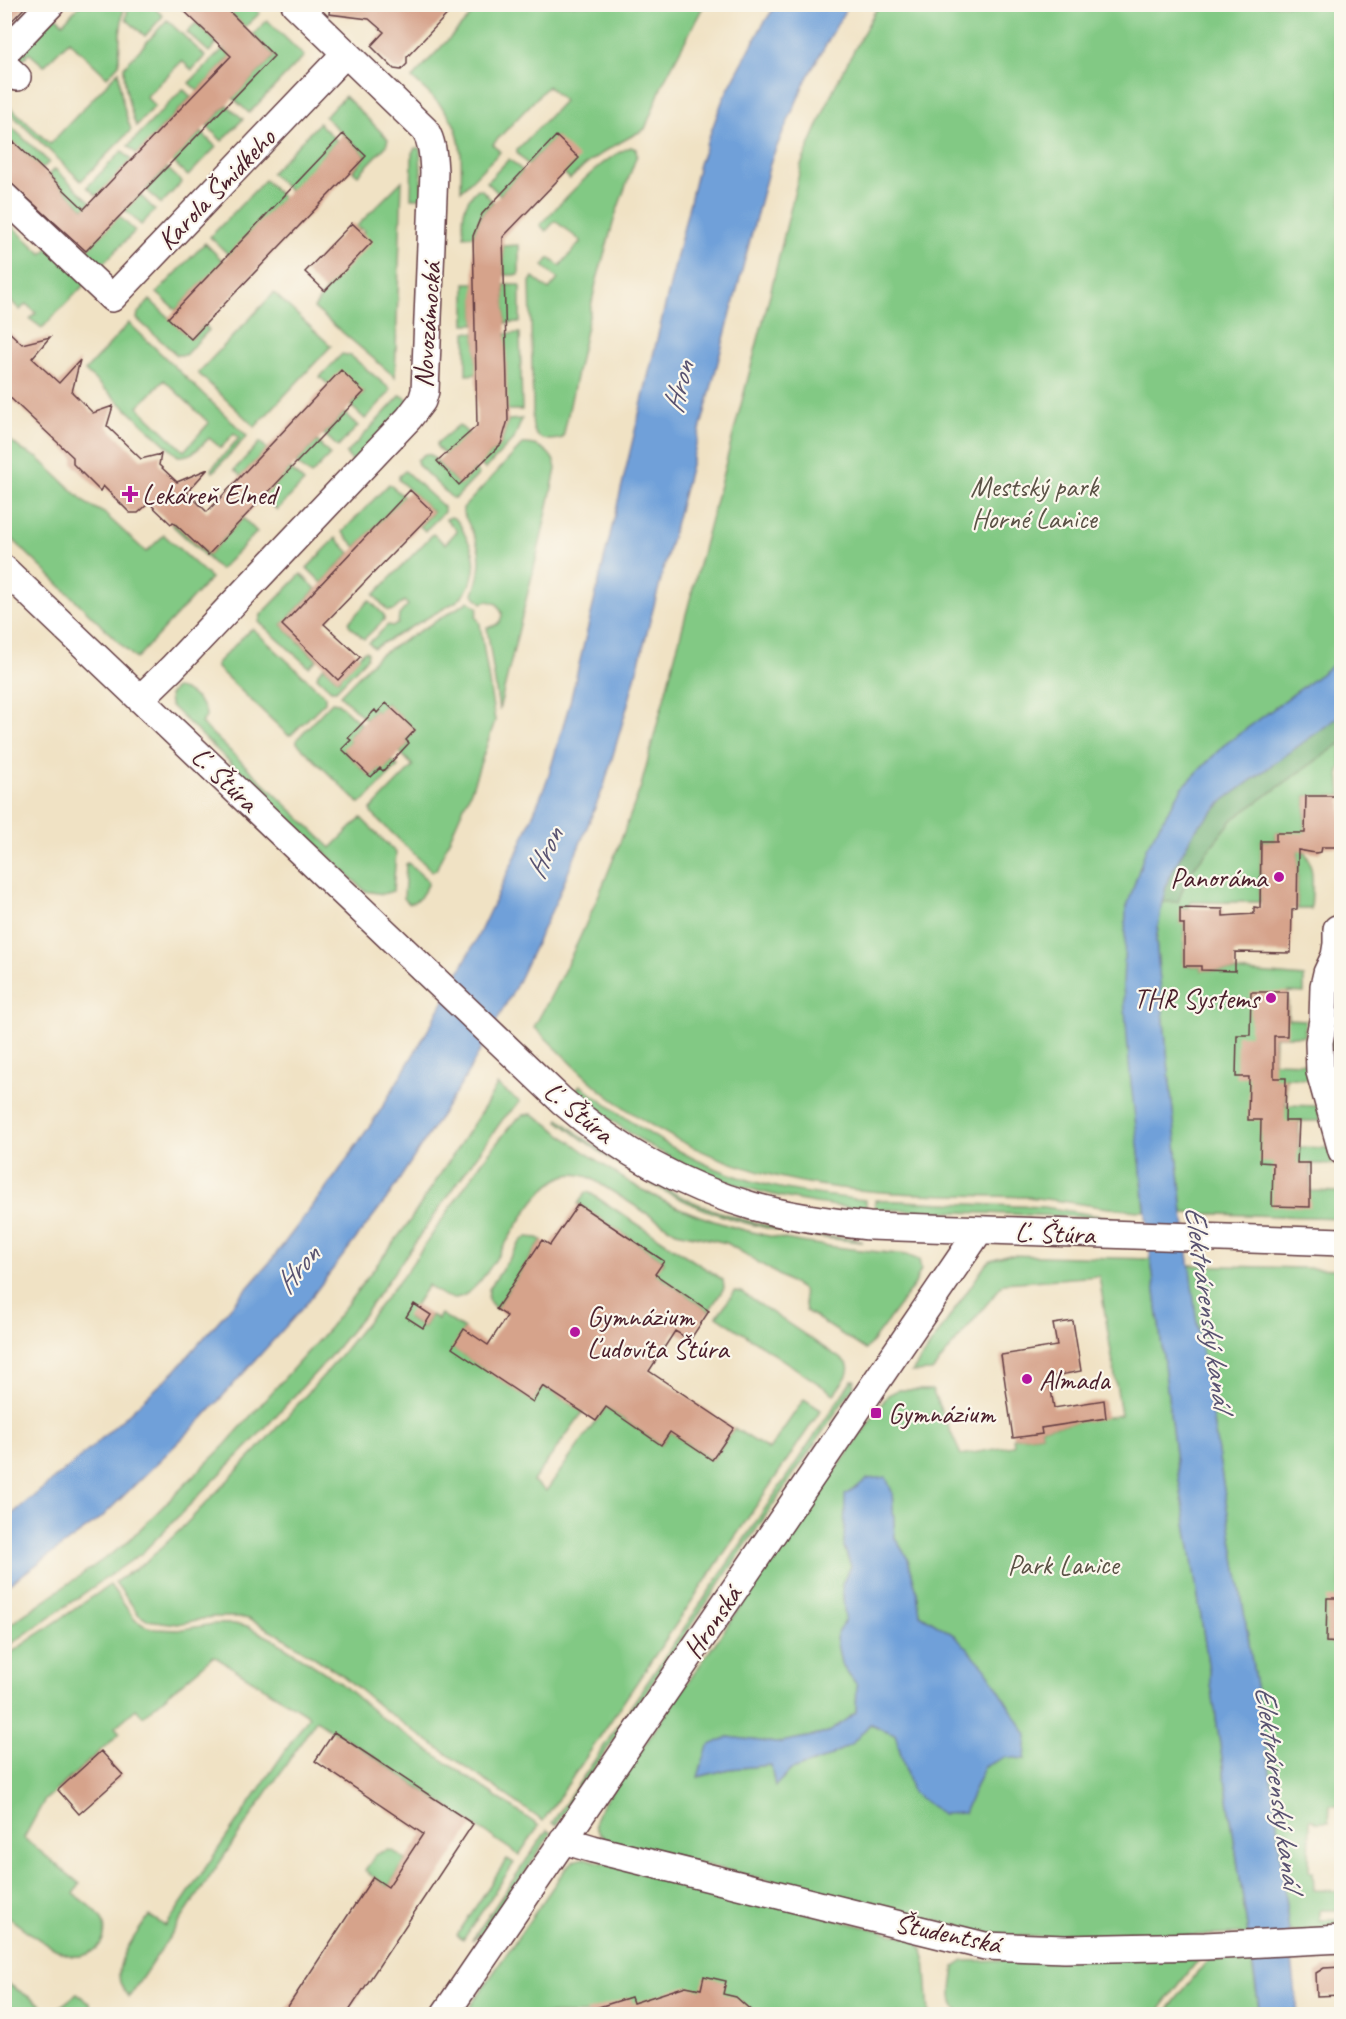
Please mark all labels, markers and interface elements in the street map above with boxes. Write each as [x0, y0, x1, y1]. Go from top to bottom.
street label: Karola Šmidkeho [149, 119, 284, 257]
street label: Novozámocká [405, 258, 449, 389]
water label: Hron [653, 355, 703, 417]
park label: Mestský park Horné Lanice [970, 469, 1099, 536]
place label: Lekáreň Elned [142, 477, 280, 512]
marker: Lekáreň Elned [123, 487, 137, 501]
street label: Ľ. Štúra [184, 739, 267, 820]
water label: Hron [516, 819, 573, 884]
place label: Panoráma [1170, 860, 1269, 895]
marker: Panoráma [1272, 870, 1286, 884]
place label: THR Systems [1134, 981, 1261, 1016]
marker: THR Systems [1264, 991, 1278, 1005]
street label: Ľ. Štúra [537, 1073, 622, 1152]
water label: Elektrárenský kanál [1176, 1203, 1243, 1420]
street label: Ľ. Štúra [1015, 1214, 1097, 1252]
water label: Hron [266, 1235, 330, 1301]
place label: Gymnázium Ľudovíta Štúra [587, 1299, 730, 1366]
marker: Gymnázium Ľudovíta Štúra [568, 1325, 582, 1339]
place label: Almada [1039, 1362, 1111, 1397]
marker: Almada [1020, 1372, 1034, 1386]
place label: Gymnázium [888, 1396, 997, 1431]
marker: Gymnázium [869, 1406, 883, 1420]
park label: Park Lanice [1007, 1547, 1121, 1582]
street label: Hronská [675, 1577, 751, 1665]
water label: Elektrárenský kanál [1246, 1683, 1313, 1900]
street label: Študentská [892, 1905, 1007, 1962]

